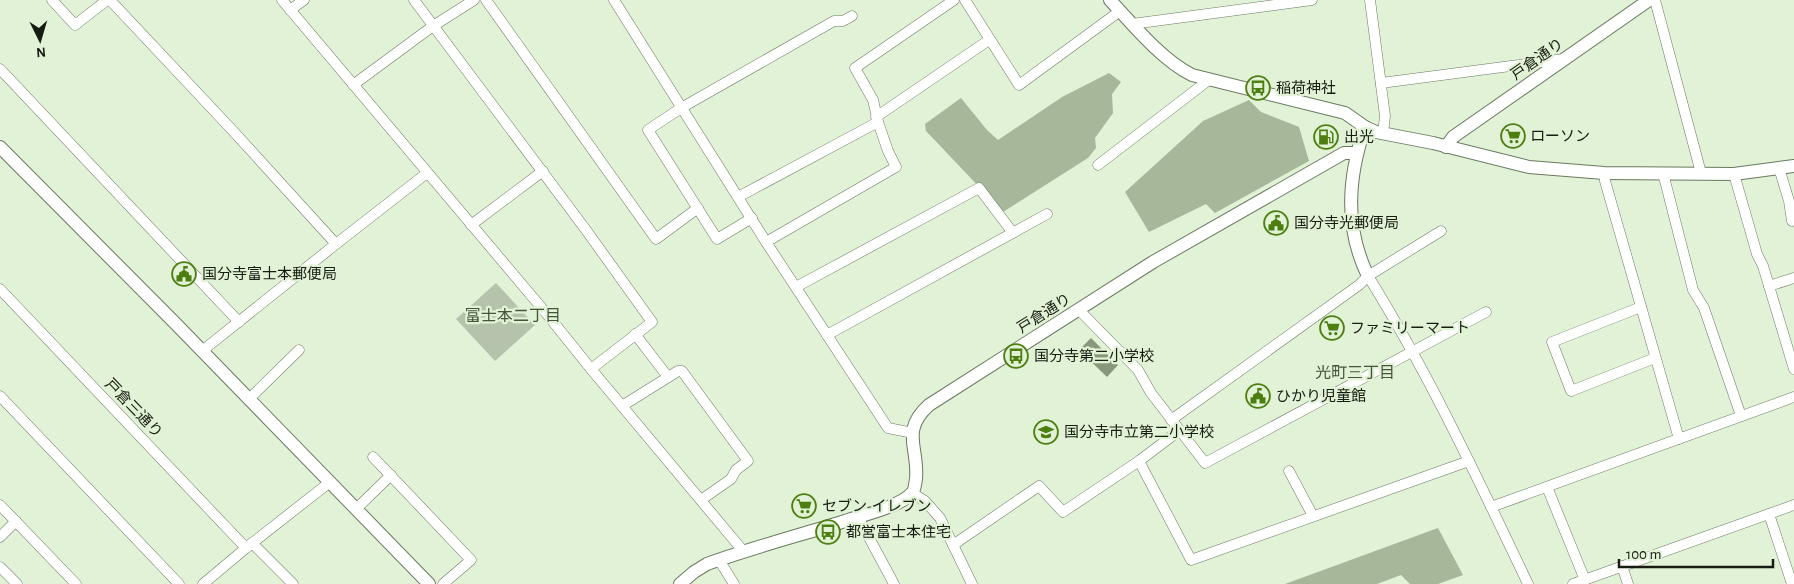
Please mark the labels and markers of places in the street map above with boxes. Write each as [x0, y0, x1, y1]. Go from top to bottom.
bus stop icon: 稲荷神社 [1245, 75, 1271, 101]
place label: 稲荷神社 [1276, 80, 1336, 96]
supermarket icon: ローソン [1500, 123, 1526, 149]
fuel station icon: 出光 [1313, 124, 1339, 150]
place label: 出光 [1344, 129, 1374, 145]
place label: ローソン [1530, 129, 1590, 144]
public building icon: 国分寺光郵便局 [1263, 210, 1289, 236]
place label: 国分寺光郵便局 [1294, 215, 1399, 231]
public building icon: 国分寺富士本郵便局 [171, 261, 197, 287]
place label: 国分寺富士本郵便局 [202, 266, 337, 282]
supermarket icon: ファミリーマート [1319, 315, 1345, 341]
place label: ファミリーマート [1350, 321, 1470, 336]
bus stop icon: 国分寺第二小学校 [1003, 343, 1029, 369]
place label: 国分寺第二小学校 [1034, 348, 1154, 364]
public building icon: ひかり児童館 [1245, 383, 1271, 409]
place label: ひかり児童館 [1276, 388, 1366, 404]
school or university icon: 国分寺市立第二小学校 [1033, 419, 1059, 445]
place label: 国分寺市立第二小学校 [1064, 424, 1214, 440]
supermarket icon: セブン-イレブン [791, 493, 817, 519]
place label: セブン-イレブン [822, 498, 932, 514]
bus stop icon: 都営富士本住宅 [815, 519, 841, 545]
place label: 都営富士本住宅 [846, 524, 951, 540]

